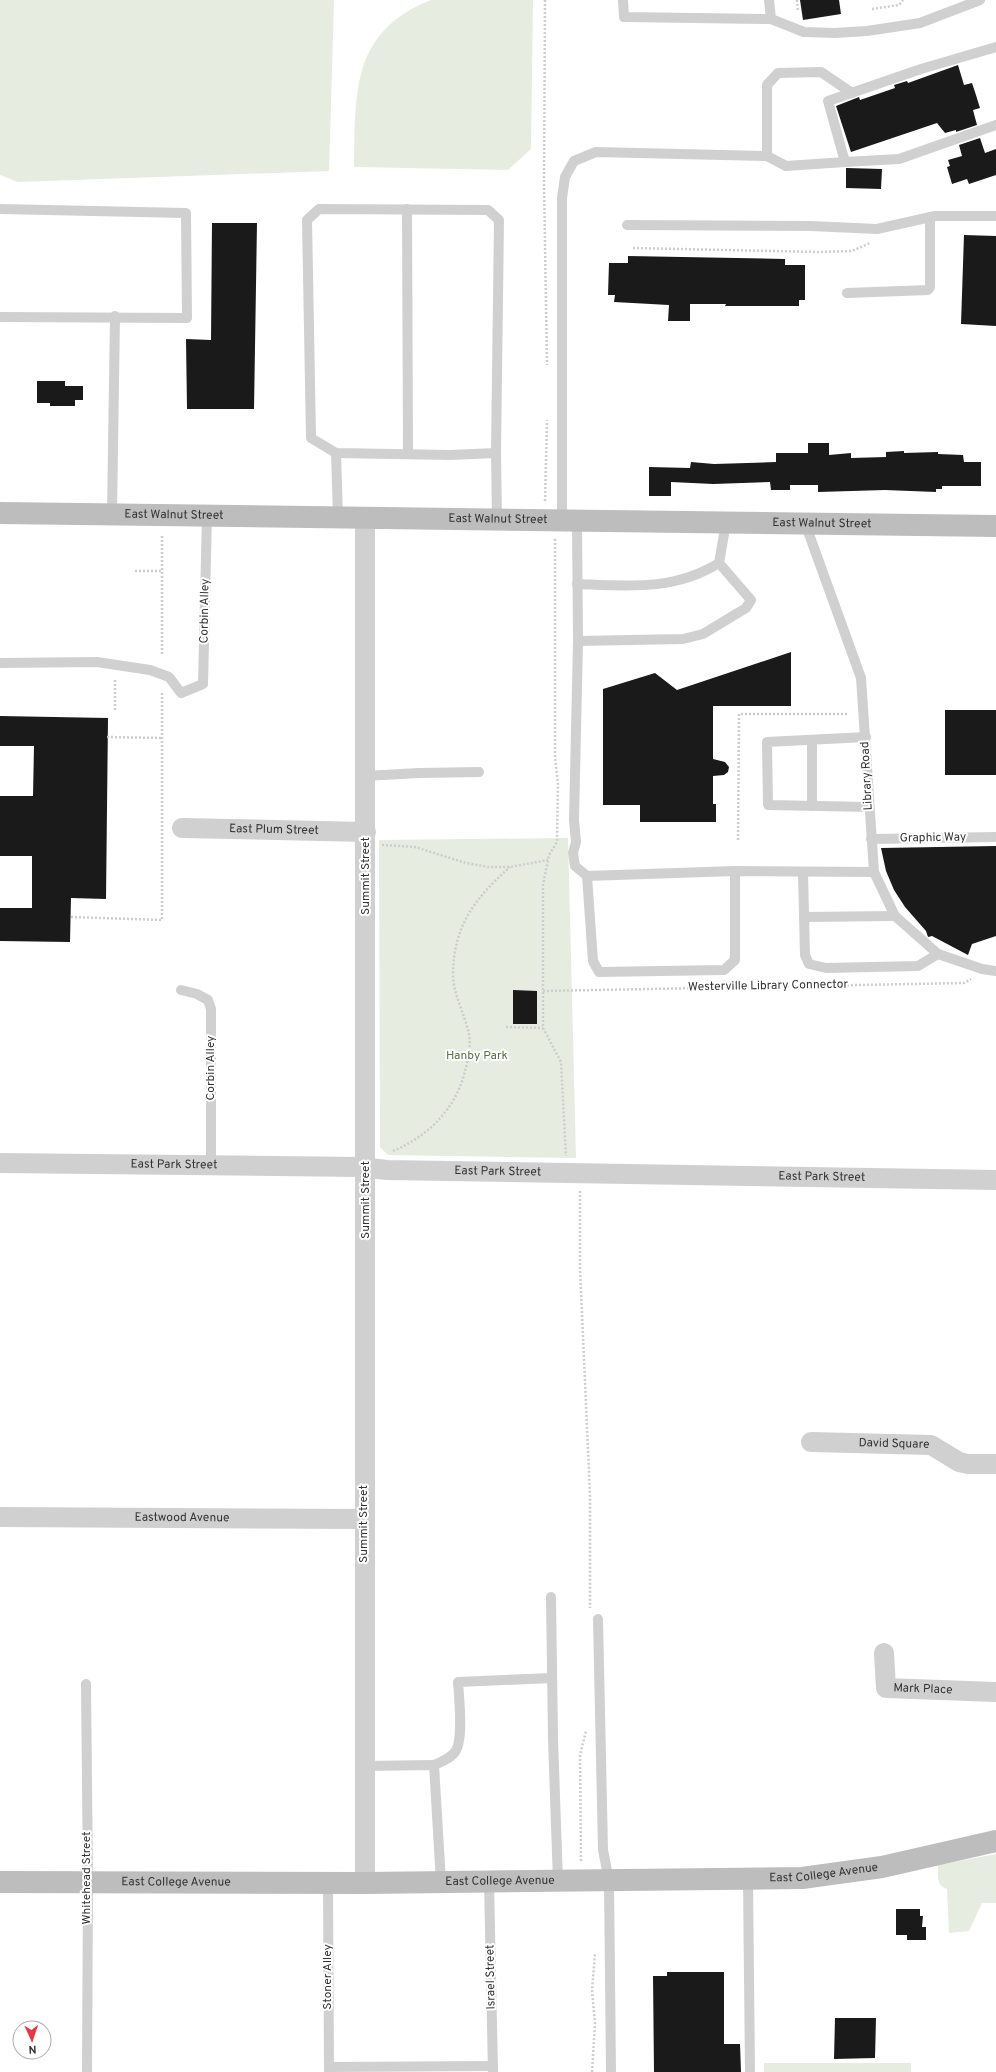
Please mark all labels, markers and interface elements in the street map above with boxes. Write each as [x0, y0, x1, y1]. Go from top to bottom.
street label: East Walnut Street [124, 507, 224, 524]
street label: East Walnut Street [448, 511, 548, 528]
street label: East Walnut Street [772, 515, 872, 532]
street label: Corbin Alley [196, 578, 214, 644]
street label: Library Road [857, 741, 877, 811]
street label: East Plum Street [229, 821, 319, 839]
street label: Graphic Way [899, 829, 967, 847]
street label: Summit Street [358, 837, 374, 915]
street label: Westerville Library Connector [688, 977, 848, 995]
street label: Corbin Alley [203, 1036, 219, 1100]
park label: Hanby Park [446, 1048, 508, 1064]
street label: East Park Street [130, 1156, 218, 1173]
street label: Summit Street [358, 1161, 374, 1239]
street label: East Park Street [454, 1163, 541, 1181]
street label: East Park Street [778, 1168, 865, 1186]
street label: David Square [858, 1435, 930, 1453]
street label: Summit Street [356, 1485, 372, 1563]
street label: Eastwood Avenue [135, 1510, 229, 1526]
street label: Mark Place [893, 1680, 953, 1698]
street label: Whitehead Street [79, 1831, 95, 1925]
street label: East College Avenue [769, 1860, 879, 1886]
street label: East College Avenue [445, 1873, 555, 1890]
street label: East College Avenue [121, 1874, 231, 1891]
street label: Stoner Alley [320, 1944, 336, 2010]
street label: Israel Street [482, 1944, 500, 2010]
north arrow [12, 2020, 52, 2060]
text: N [28, 2042, 37, 2056]

